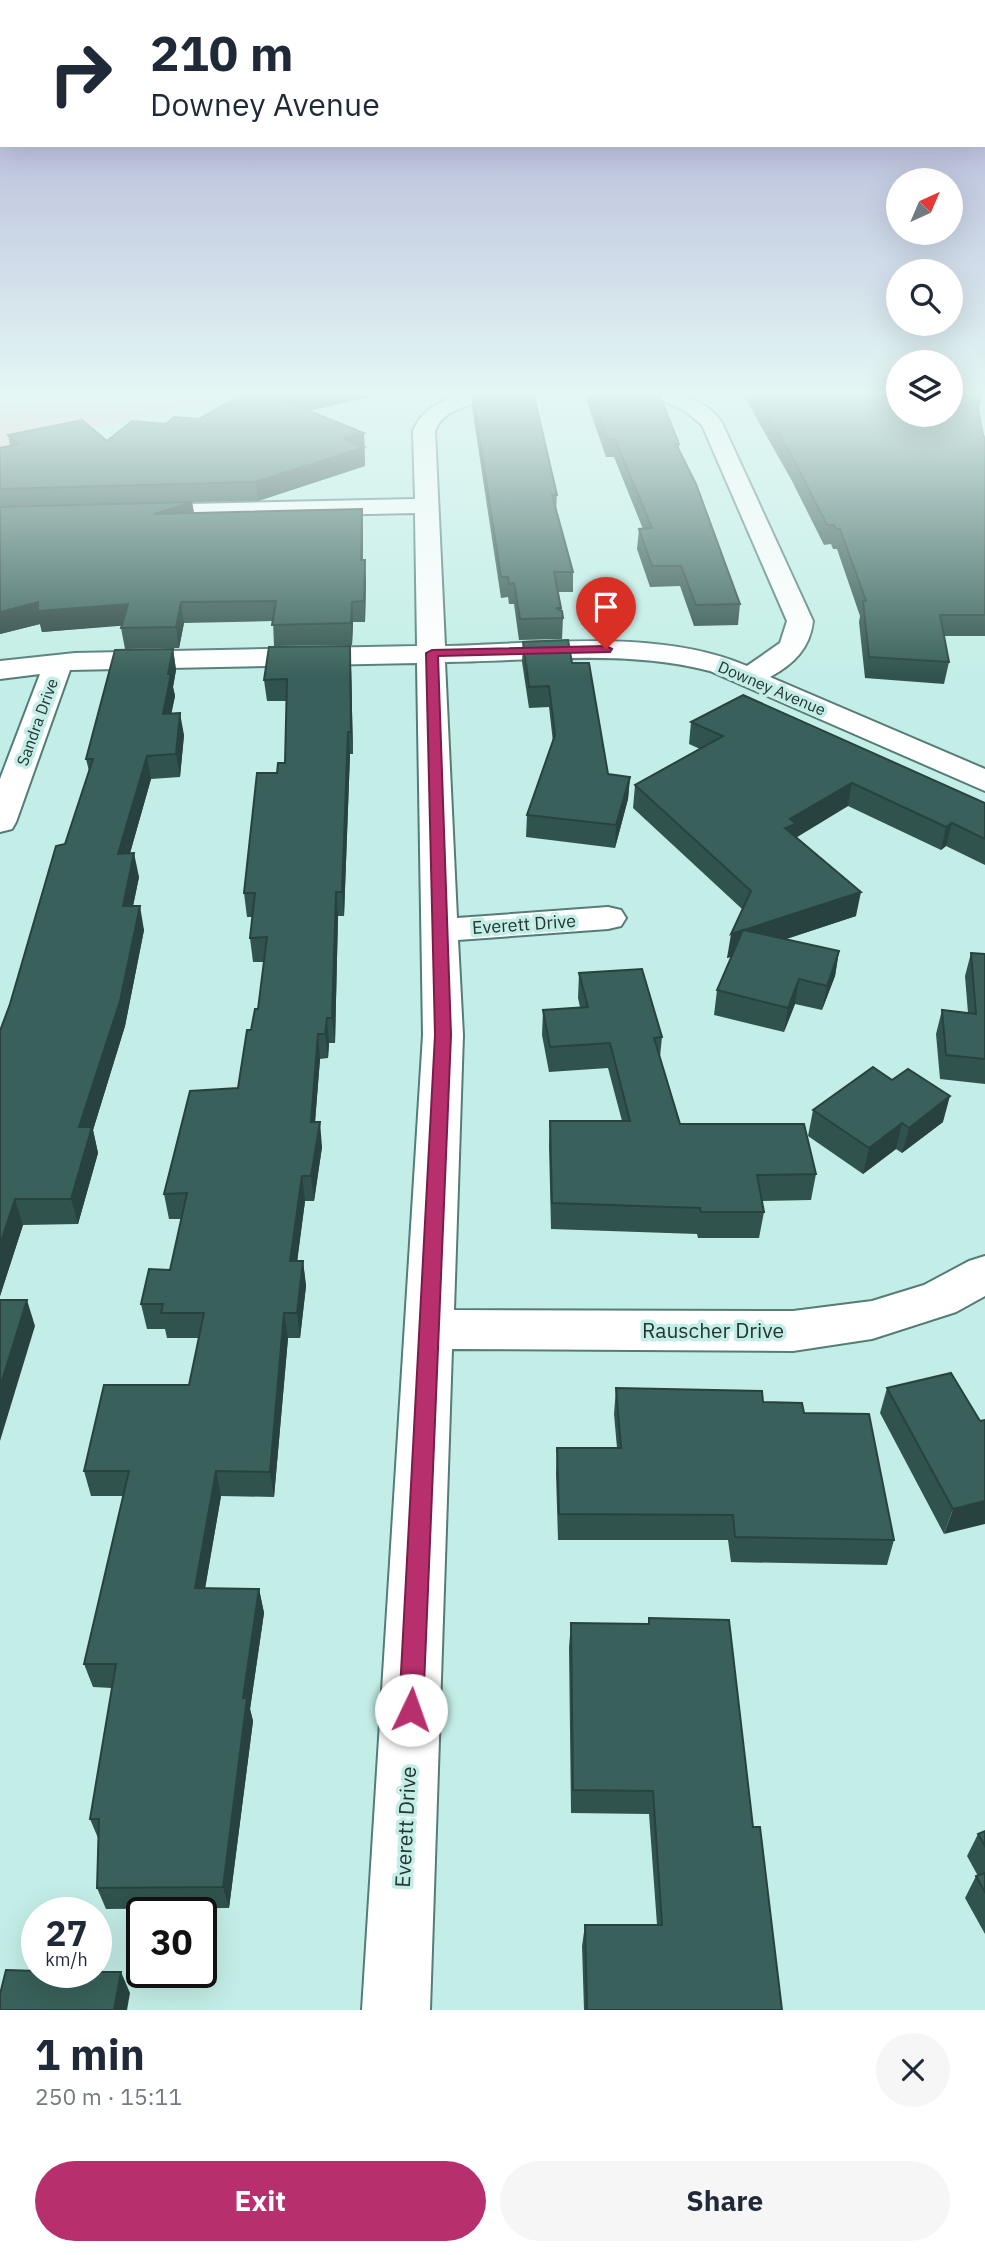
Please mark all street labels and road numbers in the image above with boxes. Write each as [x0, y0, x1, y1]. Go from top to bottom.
street label: Downey Avenue [715, 656, 829, 720]
street label: Sandra Drive [12, 675, 62, 768]
street label: Everett Drive [471, 909, 577, 939]
street label: Rauscher Drive [642, 1316, 784, 1344]
street label: Everett Drive [388, 1766, 422, 1888]

